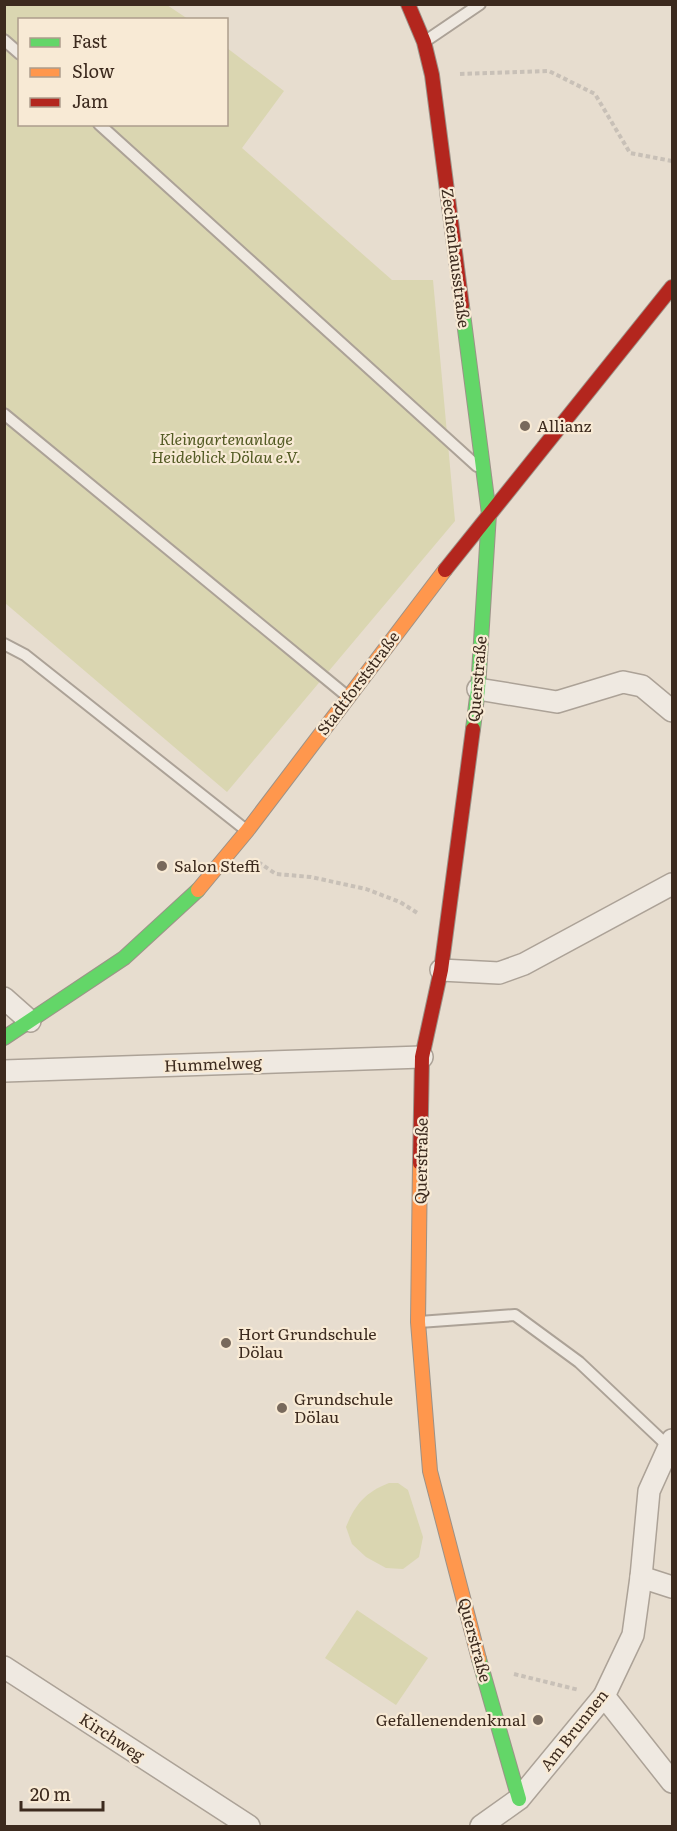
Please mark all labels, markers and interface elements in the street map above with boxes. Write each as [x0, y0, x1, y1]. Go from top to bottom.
legend [18, 18, 228, 126]
text: Fast [72, 27, 108, 54]
text: Slow [72, 57, 115, 84]
text: Jam [72, 87, 108, 114]
street label: Zechenhausstraße [437, 187, 477, 329]
place label: Allianz [537, 413, 592, 437]
marker: Allianz [518, 419, 532, 433]
park label: Kleingartenanlage Heideblick Dölau e.V. [151, 426, 301, 468]
street label: Stadtforststraße [310, 625, 404, 739]
street label: Querstraße [460, 635, 492, 723]
place label: Salon Steffi [174, 853, 260, 877]
marker: Salon Steffi [155, 859, 169, 873]
street label: Hummelweg [164, 1049, 262, 1077]
street label: Querstraße [407, 1118, 433, 1204]
place label: Hort Grundschule Dölau [238, 1321, 377, 1363]
marker: Hort Grundschule Dölau [219, 1336, 233, 1350]
place label: Grundschule Dölau [294, 1386, 393, 1428]
marker: Grundschule Dölau [275, 1401, 289, 1415]
street label: Querstraße [453, 1595, 499, 1685]
street label: Am Brunnen [534, 1683, 613, 1775]
street label: Kirchweg [75, 1706, 150, 1766]
place label: Gefallenendenkmal [376, 1707, 526, 1731]
marker: Gefallenendenkmal [531, 1713, 545, 1727]
scale bar [21, 1774, 104, 1812]
text: 20 m [30, 1780, 71, 1807]

